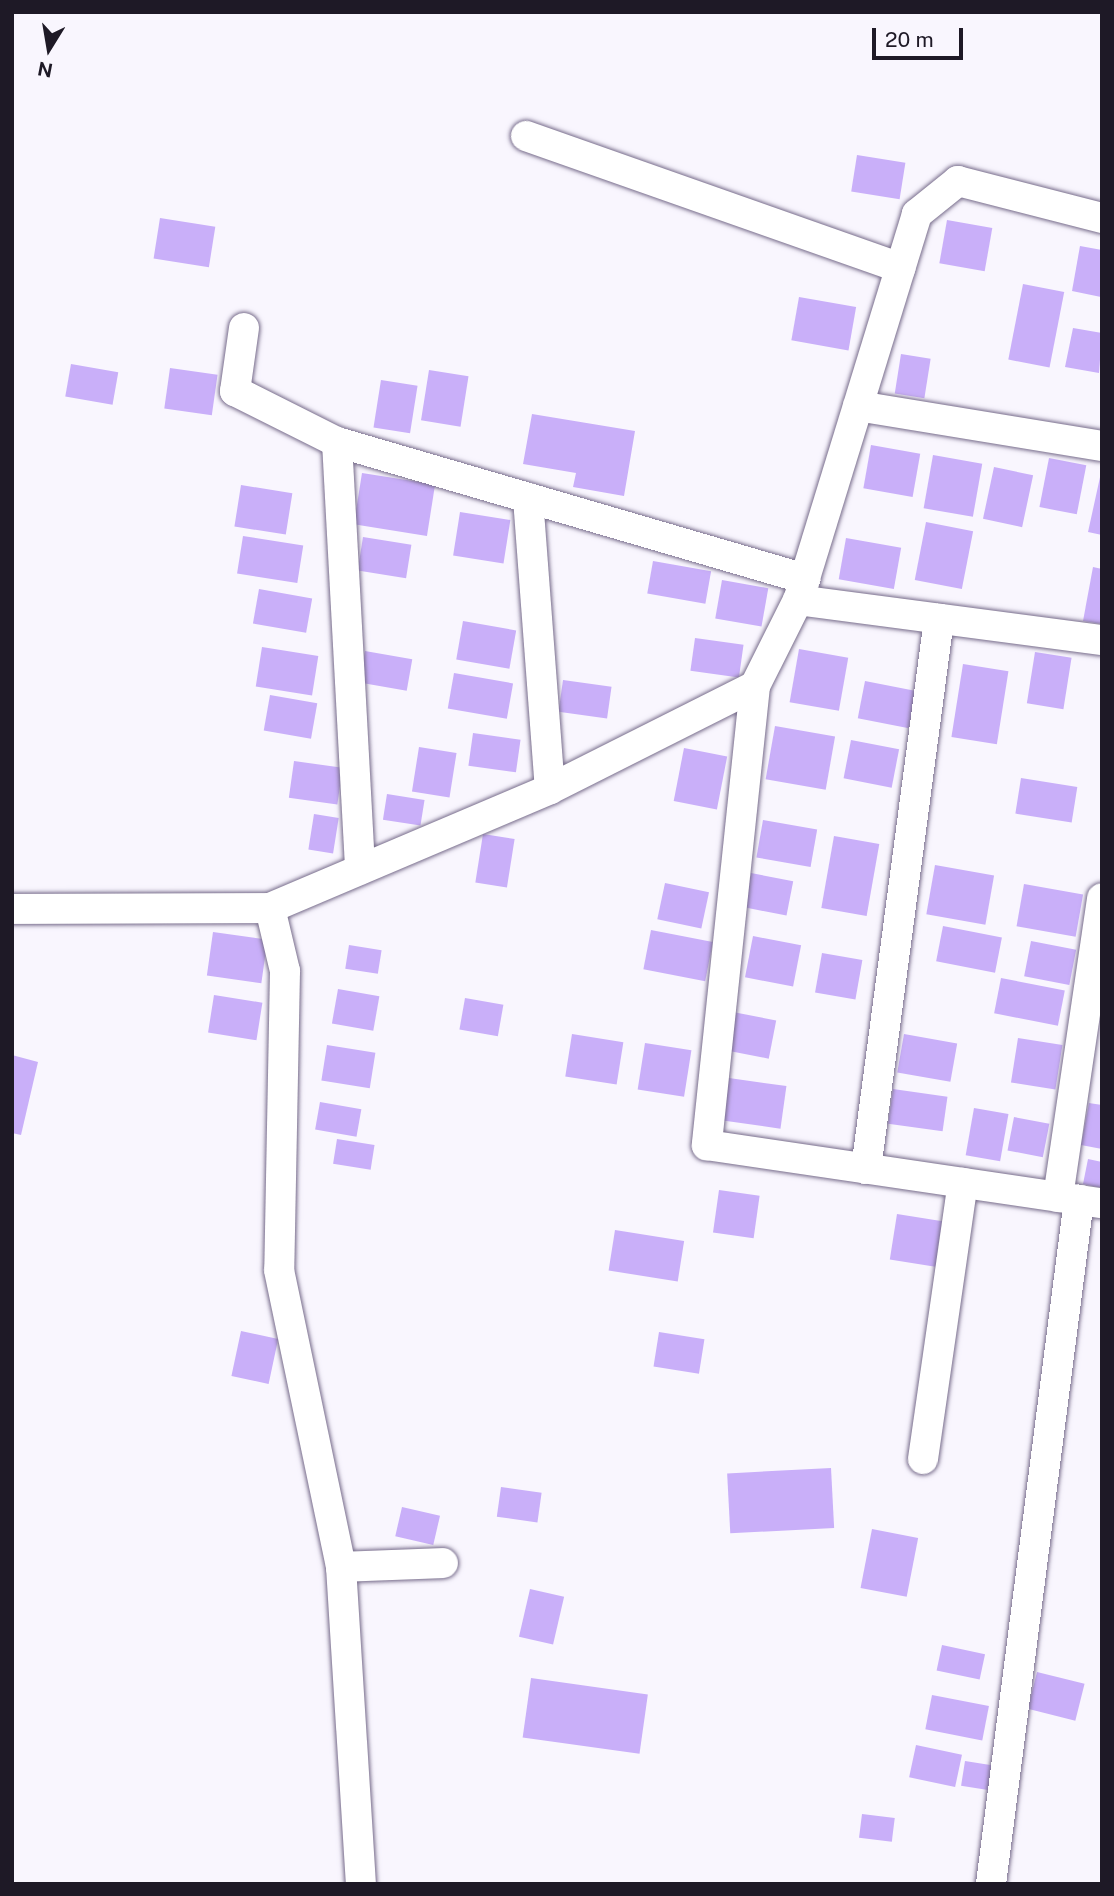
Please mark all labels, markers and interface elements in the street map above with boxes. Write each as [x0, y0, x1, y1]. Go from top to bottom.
north arrow [14, 14, 84, 84]
scale bar [876, 14, 967, 58]
text: 20 m [885, 27, 934, 52]
text: N [36, 57, 54, 82]

